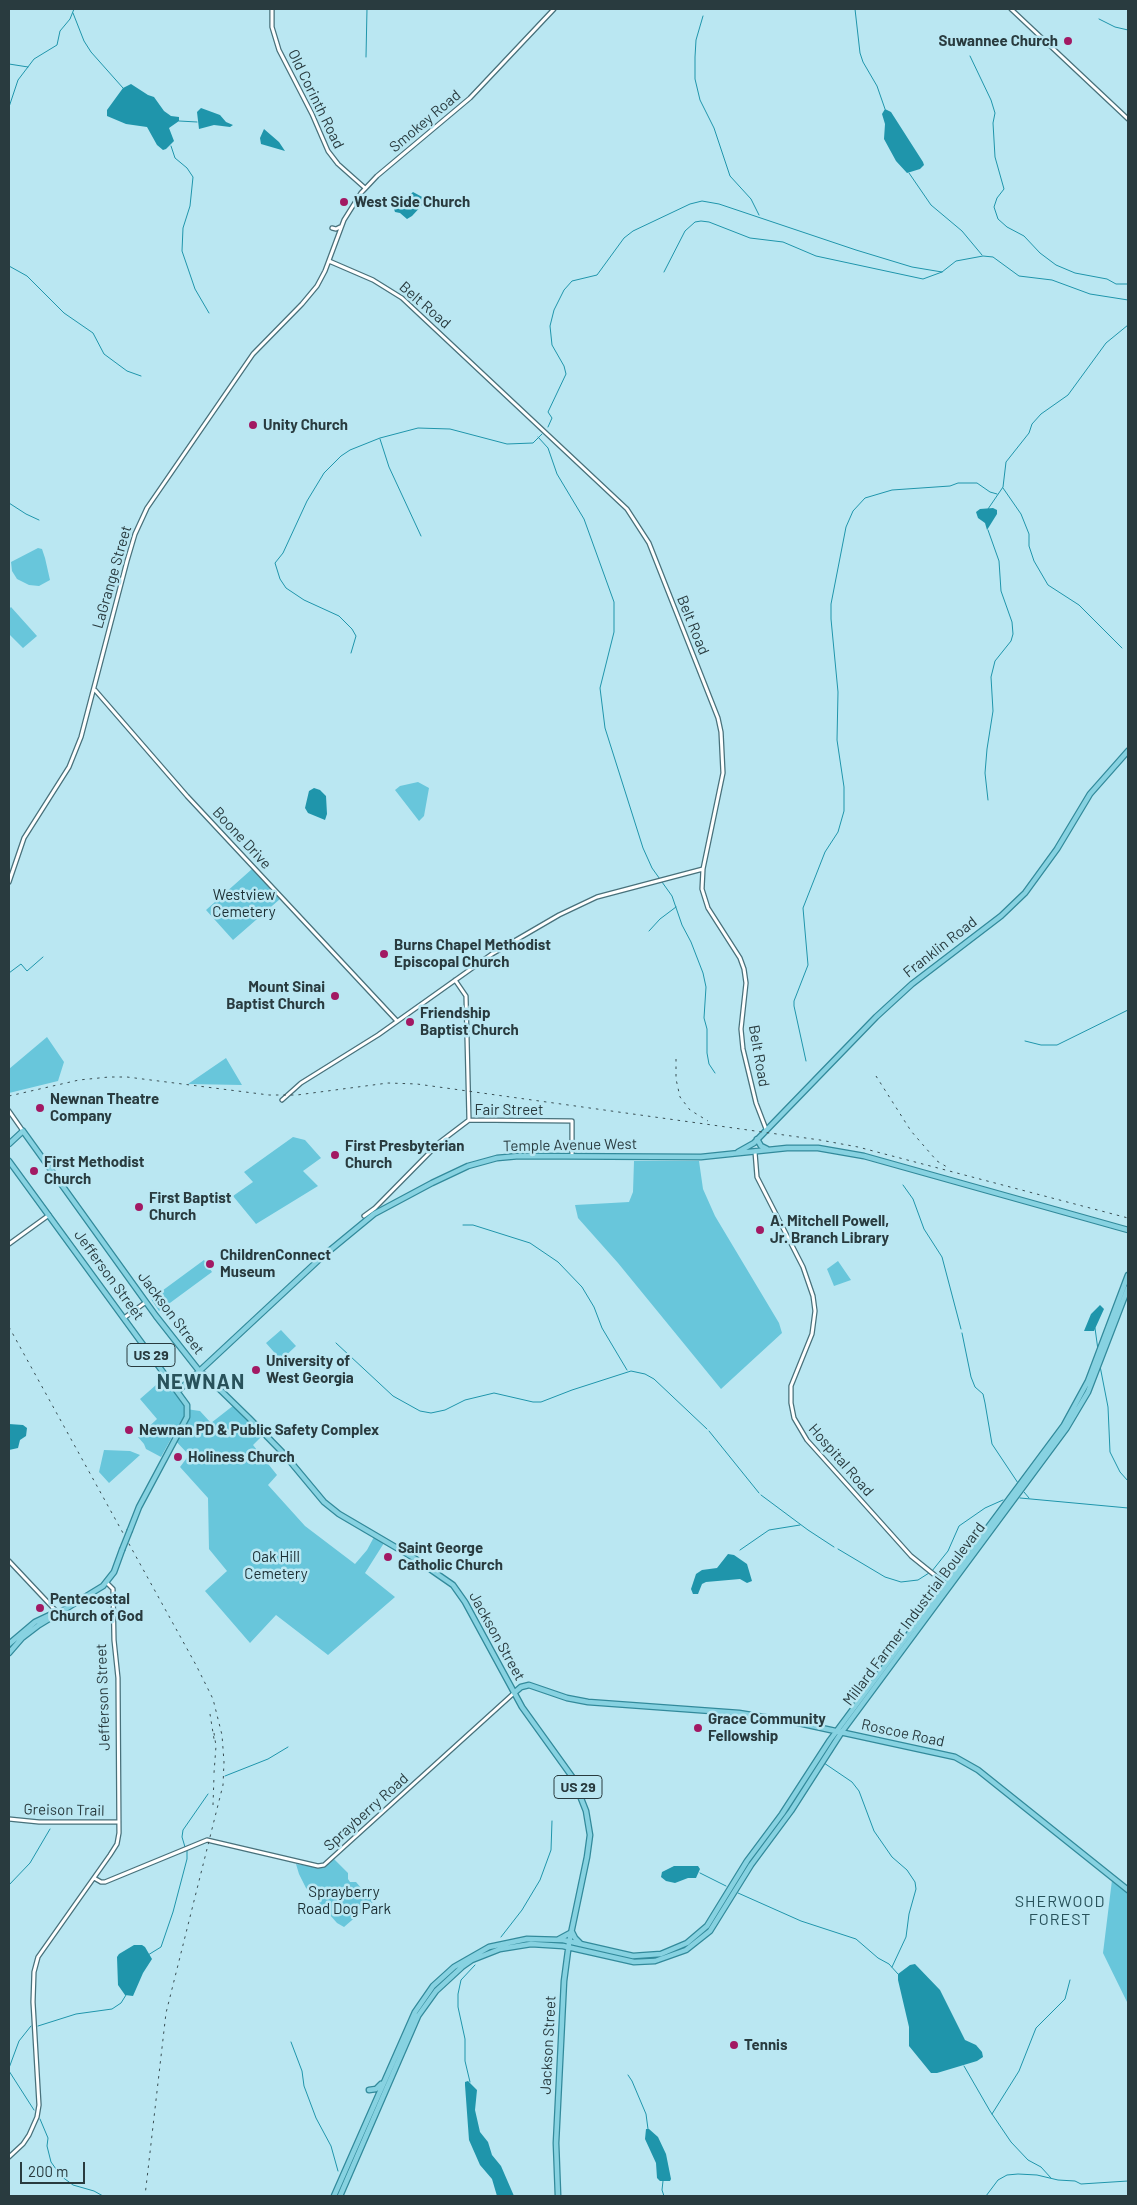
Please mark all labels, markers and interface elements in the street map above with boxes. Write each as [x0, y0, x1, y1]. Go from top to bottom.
place label: Suwannee Church [939, 32, 1058, 50]
marker: Suwannee Church [1062, 35, 1074, 47]
street label: Old Corinth Road [284, 46, 348, 152]
street label: Smokey Road [386, 86, 464, 156]
place label: West Side Church [354, 193, 470, 211]
marker: West Side Church [338, 196, 350, 208]
street label: Belt Road [396, 278, 454, 332]
place label: Unity Church [263, 416, 348, 434]
marker: Unity Church [247, 419, 259, 431]
street label: LaGrange Street [89, 523, 135, 631]
street label: Belt Road [673, 593, 713, 657]
street label: Boone Drive [209, 803, 275, 873]
park label: Westview Cemetery [212, 886, 276, 921]
street label: Franklin Road [900, 913, 980, 981]
place label: Burns Chapel Methodist Episcopal Church [394, 936, 551, 971]
marker: Burns Chapel Methodist Episcopal Church [378, 948, 390, 960]
place label: Mount Sinai Baptist Church [226, 978, 325, 1013]
marker: Mount Sinai Baptist Church [329, 990, 341, 1002]
place label: Friendship Baptist Church [420, 1004, 519, 1039]
marker: Friendship Baptist Church [404, 1016, 416, 1028]
street label: Belt Road [745, 1024, 773, 1088]
place label: Newnan Theatre Company [50, 1090, 159, 1125]
street label: Fair Street [475, 1101, 543, 1119]
marker: Newnan Theatre Company [34, 1102, 46, 1114]
street label: Temple Avenue West [503, 1135, 637, 1155]
place label: First Presbyterian Church [345, 1137, 464, 1172]
marker: First Presbyterian Church [329, 1149, 341, 1161]
place label: First Methodist Church [44, 1153, 145, 1188]
marker: First Methodist Church [28, 1165, 40, 1177]
place label: First Baptist Church [149, 1189, 231, 1224]
marker: First Baptist Church [133, 1201, 145, 1213]
place label: A. Mitchell Powell, Jr. Branch Library [770, 1212, 889, 1247]
marker: A. Mitchell Powell, Jr. Branch Library [754, 1224, 766, 1236]
street label: Jefferson Street [70, 1226, 148, 1324]
place label: ChildrenConnect Museum [220, 1246, 331, 1281]
marker: ChildrenConnect Museum [204, 1258, 216, 1270]
street label: Jackson Street [134, 1268, 208, 1358]
road number: US 29 [127, 1344, 175, 1366]
place label: University of West Georgia [266, 1352, 354, 1387]
marker: University of West Georgia [250, 1364, 262, 1376]
district label: NEWNAN [156, 1370, 246, 1394]
street label: Hospital Road [805, 1420, 877, 1500]
place label: Newnan PD & Public Safety Complex [139, 1421, 379, 1439]
marker: Newnan PD & Public Safety Complex [123, 1424, 135, 1436]
place label: Holiness Church [188, 1448, 295, 1466]
marker: Holiness Church [172, 1451, 184, 1463]
street label: Millard Farmer Industrial Boulevard [839, 1519, 989, 1709]
place label: Saint George Catholic Church [398, 1539, 503, 1574]
park label: Oak Hill Cemetery [244, 1548, 308, 1583]
marker: Saint George Catholic Church [382, 1551, 394, 1563]
street label: Jackson Street [465, 1588, 529, 1684]
place label: Pentecostal Church of God [50, 1590, 143, 1625]
marker: Pentecostal Church of God [34, 1602, 46, 1614]
street label: Jefferson Street [92, 1643, 114, 1751]
place label: Grace Community Fellowship [708, 1710, 826, 1745]
street label: Roscoe Road [860, 1715, 946, 1751]
marker: Grace Community Fellowship [692, 1722, 704, 1734]
street label: Sprayberry Road [320, 1769, 412, 1855]
road number: US 29 [554, 1775, 602, 1798]
street label: Greison Trail [23, 1800, 105, 1820]
park label: Sprayberry Road Dog Park [297, 1883, 391, 1918]
district label: SHERWOOD FOREST [1014, 1892, 1106, 1930]
street label: Jackson Street [536, 1995, 560, 2095]
place label: Tennis [744, 2036, 787, 2054]
marker: Tennis [728, 2039, 740, 2051]
scale bar [22, 2152, 88, 2184]
text: 200 m [28, 2162, 68, 2180]

